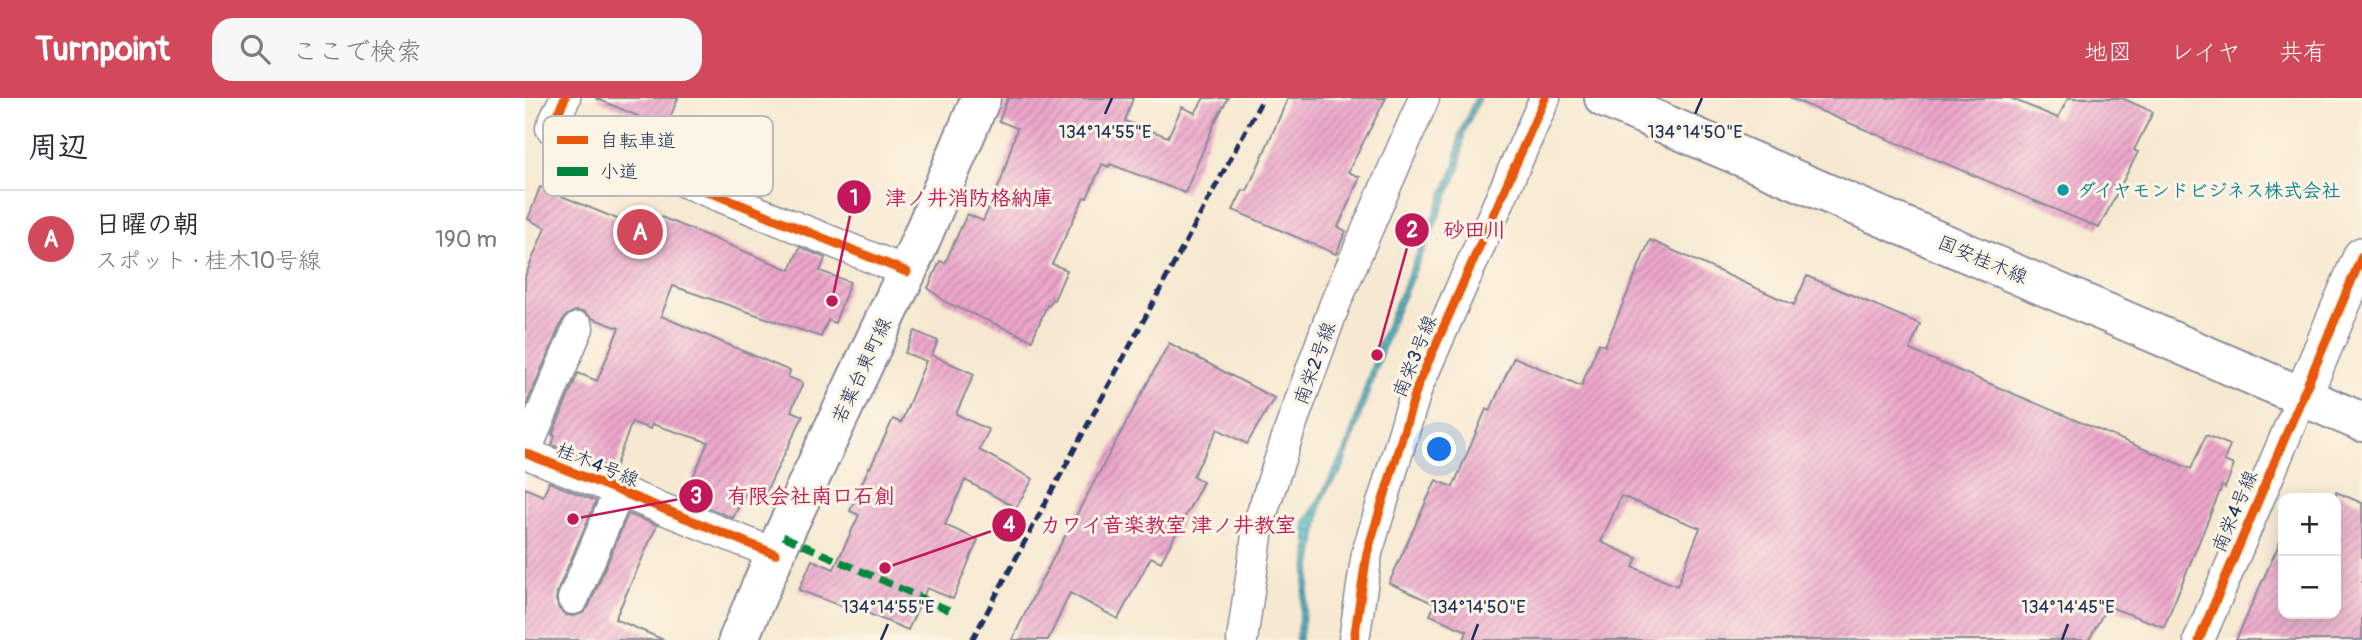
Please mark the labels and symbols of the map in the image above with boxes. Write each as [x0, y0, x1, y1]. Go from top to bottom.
legend [543, 116, 773, 196]
text: 134°14'55"E [1059, 121, 1151, 144]
text: 134°14'50"E [1647, 121, 1743, 144]
text: 自転車道 [600, 129, 676, 153]
text: 小道 [600, 160, 638, 184]
callout: 津ノ井消防格納庫 [836, 176, 1067, 218]
place label: ダイヤモンドビジネス株式会社 [2077, 179, 2340, 203]
marker: ダイヤモンドビジネス株式会社 [2055, 182, 2071, 198]
text: 1 [850, 185, 858, 212]
text: 津ノ井消防格納庫 [885, 185, 1053, 212]
pin: A [617, 206, 663, 258]
callout: 砂田川 [1394, 209, 1520, 251]
text: 2 [1406, 217, 1418, 244]
text: 砂田川 [1444, 217, 1507, 244]
street label: 国安桂木線 [1934, 230, 2031, 290]
street label: 南栄3号線 [1388, 312, 1442, 401]
street label: 若葉台東町線 [827, 314, 897, 427]
street label: 南栄2号線 [1289, 319, 1341, 408]
your location [1422, 432, 1456, 466]
street label: 桂木4号線 [553, 437, 642, 492]
street label: 南栄4号線 [2207, 467, 2263, 556]
callout: 有限会社南口石創 [678, 475, 909, 517]
text: 3 [690, 483, 702, 510]
text: 有限会社南口石創 [727, 483, 895, 510]
callout: カワイ音楽教室 津ノ井教室 [991, 504, 1311, 546]
text: 4 [1003, 512, 1016, 539]
text: カワイ音楽教室 津ノ井教室 [1040, 512, 1296, 539]
text: 134°14'55"E [842, 596, 934, 619]
text: 134°14'50"E [1430, 596, 1526, 619]
text: 134°14'45"E [2021, 596, 2115, 619]

